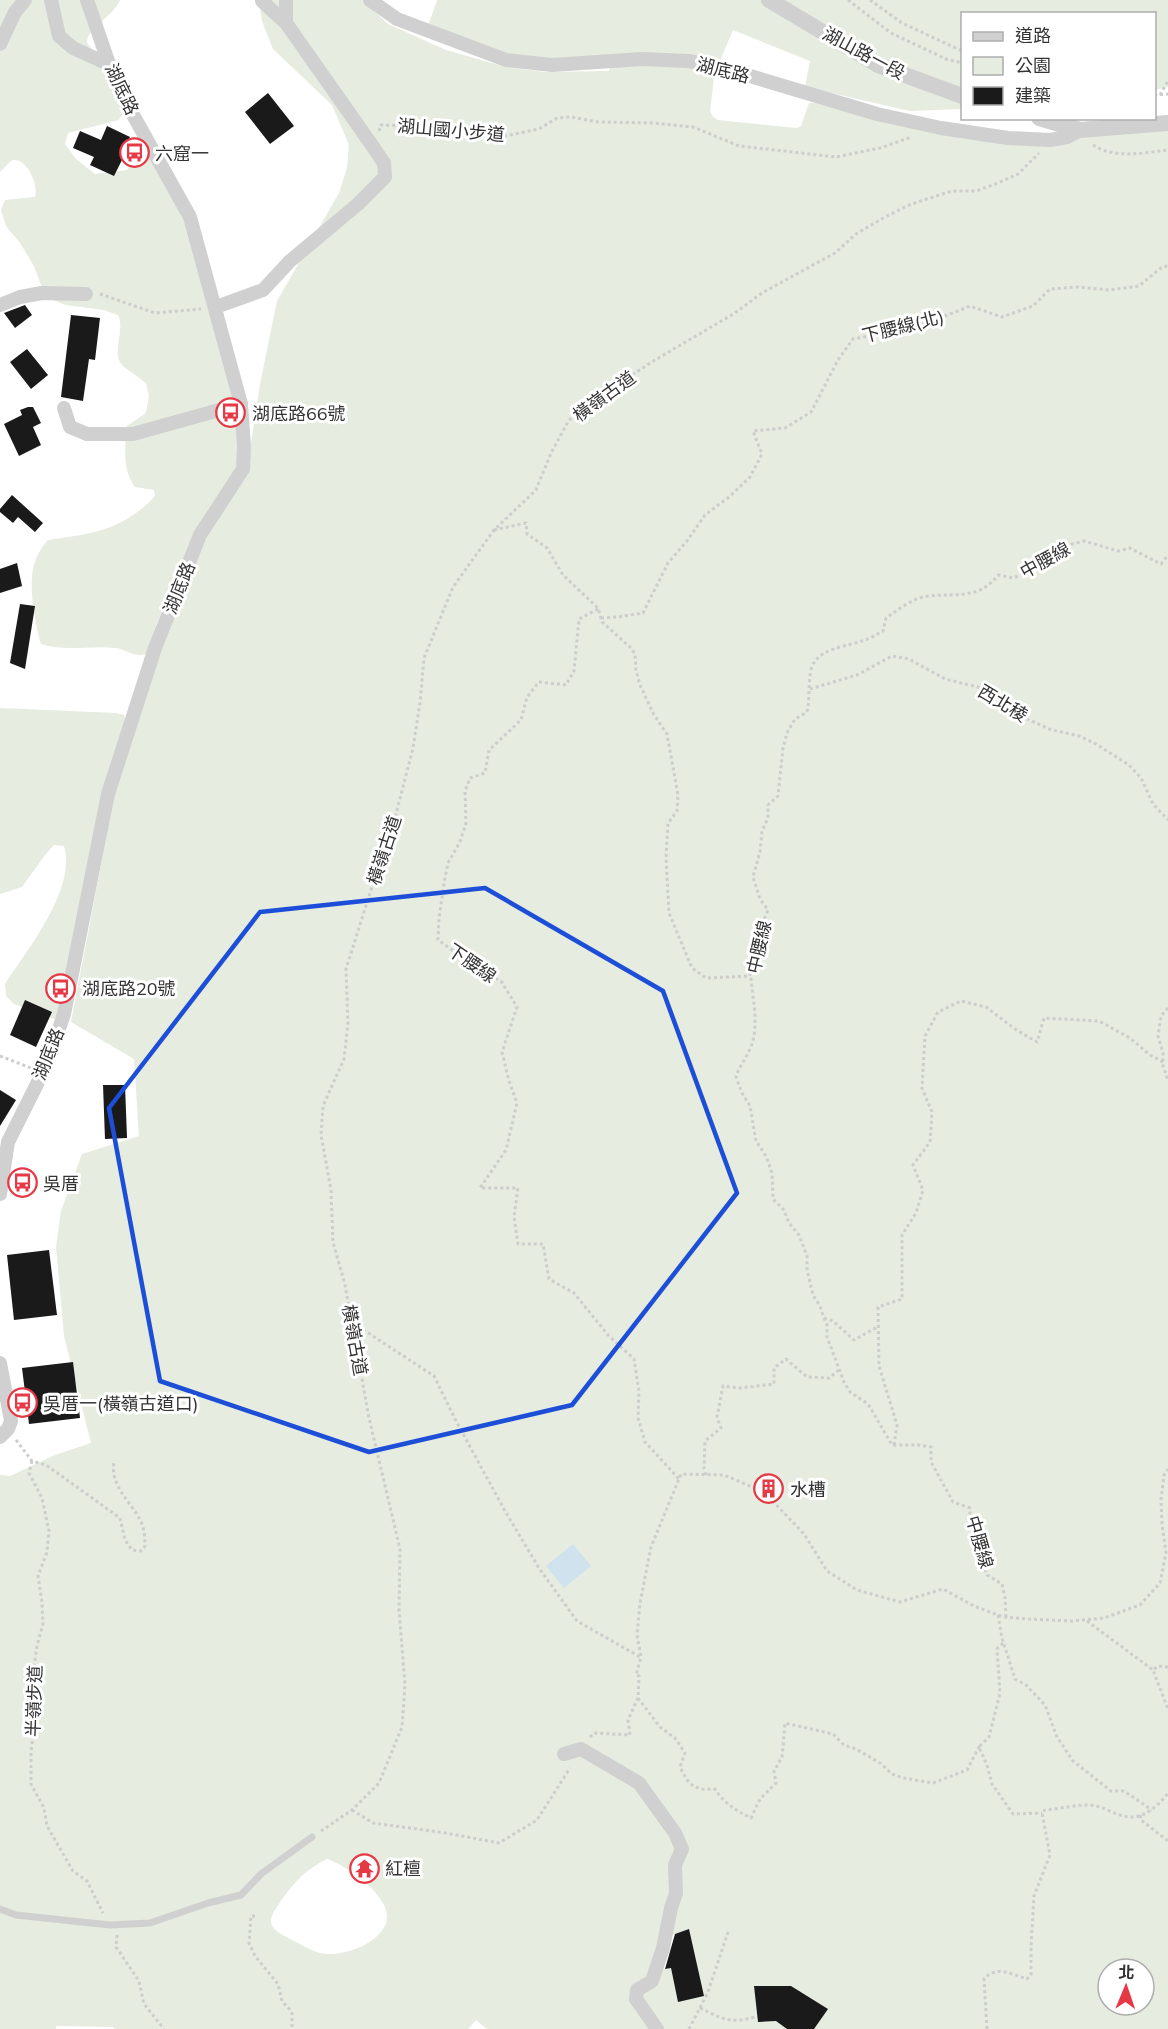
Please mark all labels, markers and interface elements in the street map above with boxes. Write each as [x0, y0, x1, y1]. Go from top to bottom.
legend [961, 12, 1156, 120]
street label: 湖山路一段 [819, 22, 909, 84]
text: 道路 [1015, 24, 1051, 47]
street label: 湖底路 [694, 52, 752, 88]
text: 公園 [1015, 54, 1051, 77]
street label: 湖底路 [100, 60, 144, 118]
text: 建築 [1015, 84, 1051, 107]
street label: 湖山國小步道 [396, 114, 506, 146]
bus stop icon: 六窟一 [118, 137, 150, 169]
place label: 六窟一 [155, 142, 209, 165]
street label: 下腰線(北) [860, 305, 946, 347]
street label: 橫嶺古道 [568, 366, 640, 426]
bus stop icon: 湖底路66號 [215, 397, 247, 429]
place label: 湖底路66號 [252, 402, 346, 425]
street label: 中腰線 [1016, 537, 1074, 583]
street label: 湖底路 [158, 559, 200, 617]
street label: 西北稜 [974, 679, 1032, 727]
street label: 橫嶺古道 [362, 812, 406, 888]
street label: 中腰線 [742, 918, 776, 976]
street label: 下腰線 [443, 938, 501, 988]
bus stop icon: 湖底路20號 [45, 972, 77, 1004]
place label: 湖底路20號 [82, 977, 176, 1000]
street label: 湖底路 [27, 1025, 69, 1083]
bus stop icon: 吳厝 [6, 1167, 38, 1199]
place label: 吳厝 [43, 1172, 79, 1195]
street label: 橫嶺古道 [337, 1303, 373, 1377]
bus stop icon: 吳厝一(橫嶺古道口) [6, 1387, 38, 1419]
place label: 吳厝一(橫嶺古道口) [43, 1392, 198, 1415]
building icon: 水槽 [753, 1473, 785, 1505]
place label: 水槽 [790, 1478, 826, 1501]
street label: 中腰線 [962, 1513, 998, 1571]
street label: 半嶺步道 [21, 1665, 47, 1737]
temple icon: 紅檀 [348, 1852, 380, 1884]
place label: 紅檀 [385, 1857, 421, 1880]
north arrow [1096, 1957, 1156, 2017]
text: 北 [1118, 1962, 1135, 1982]

